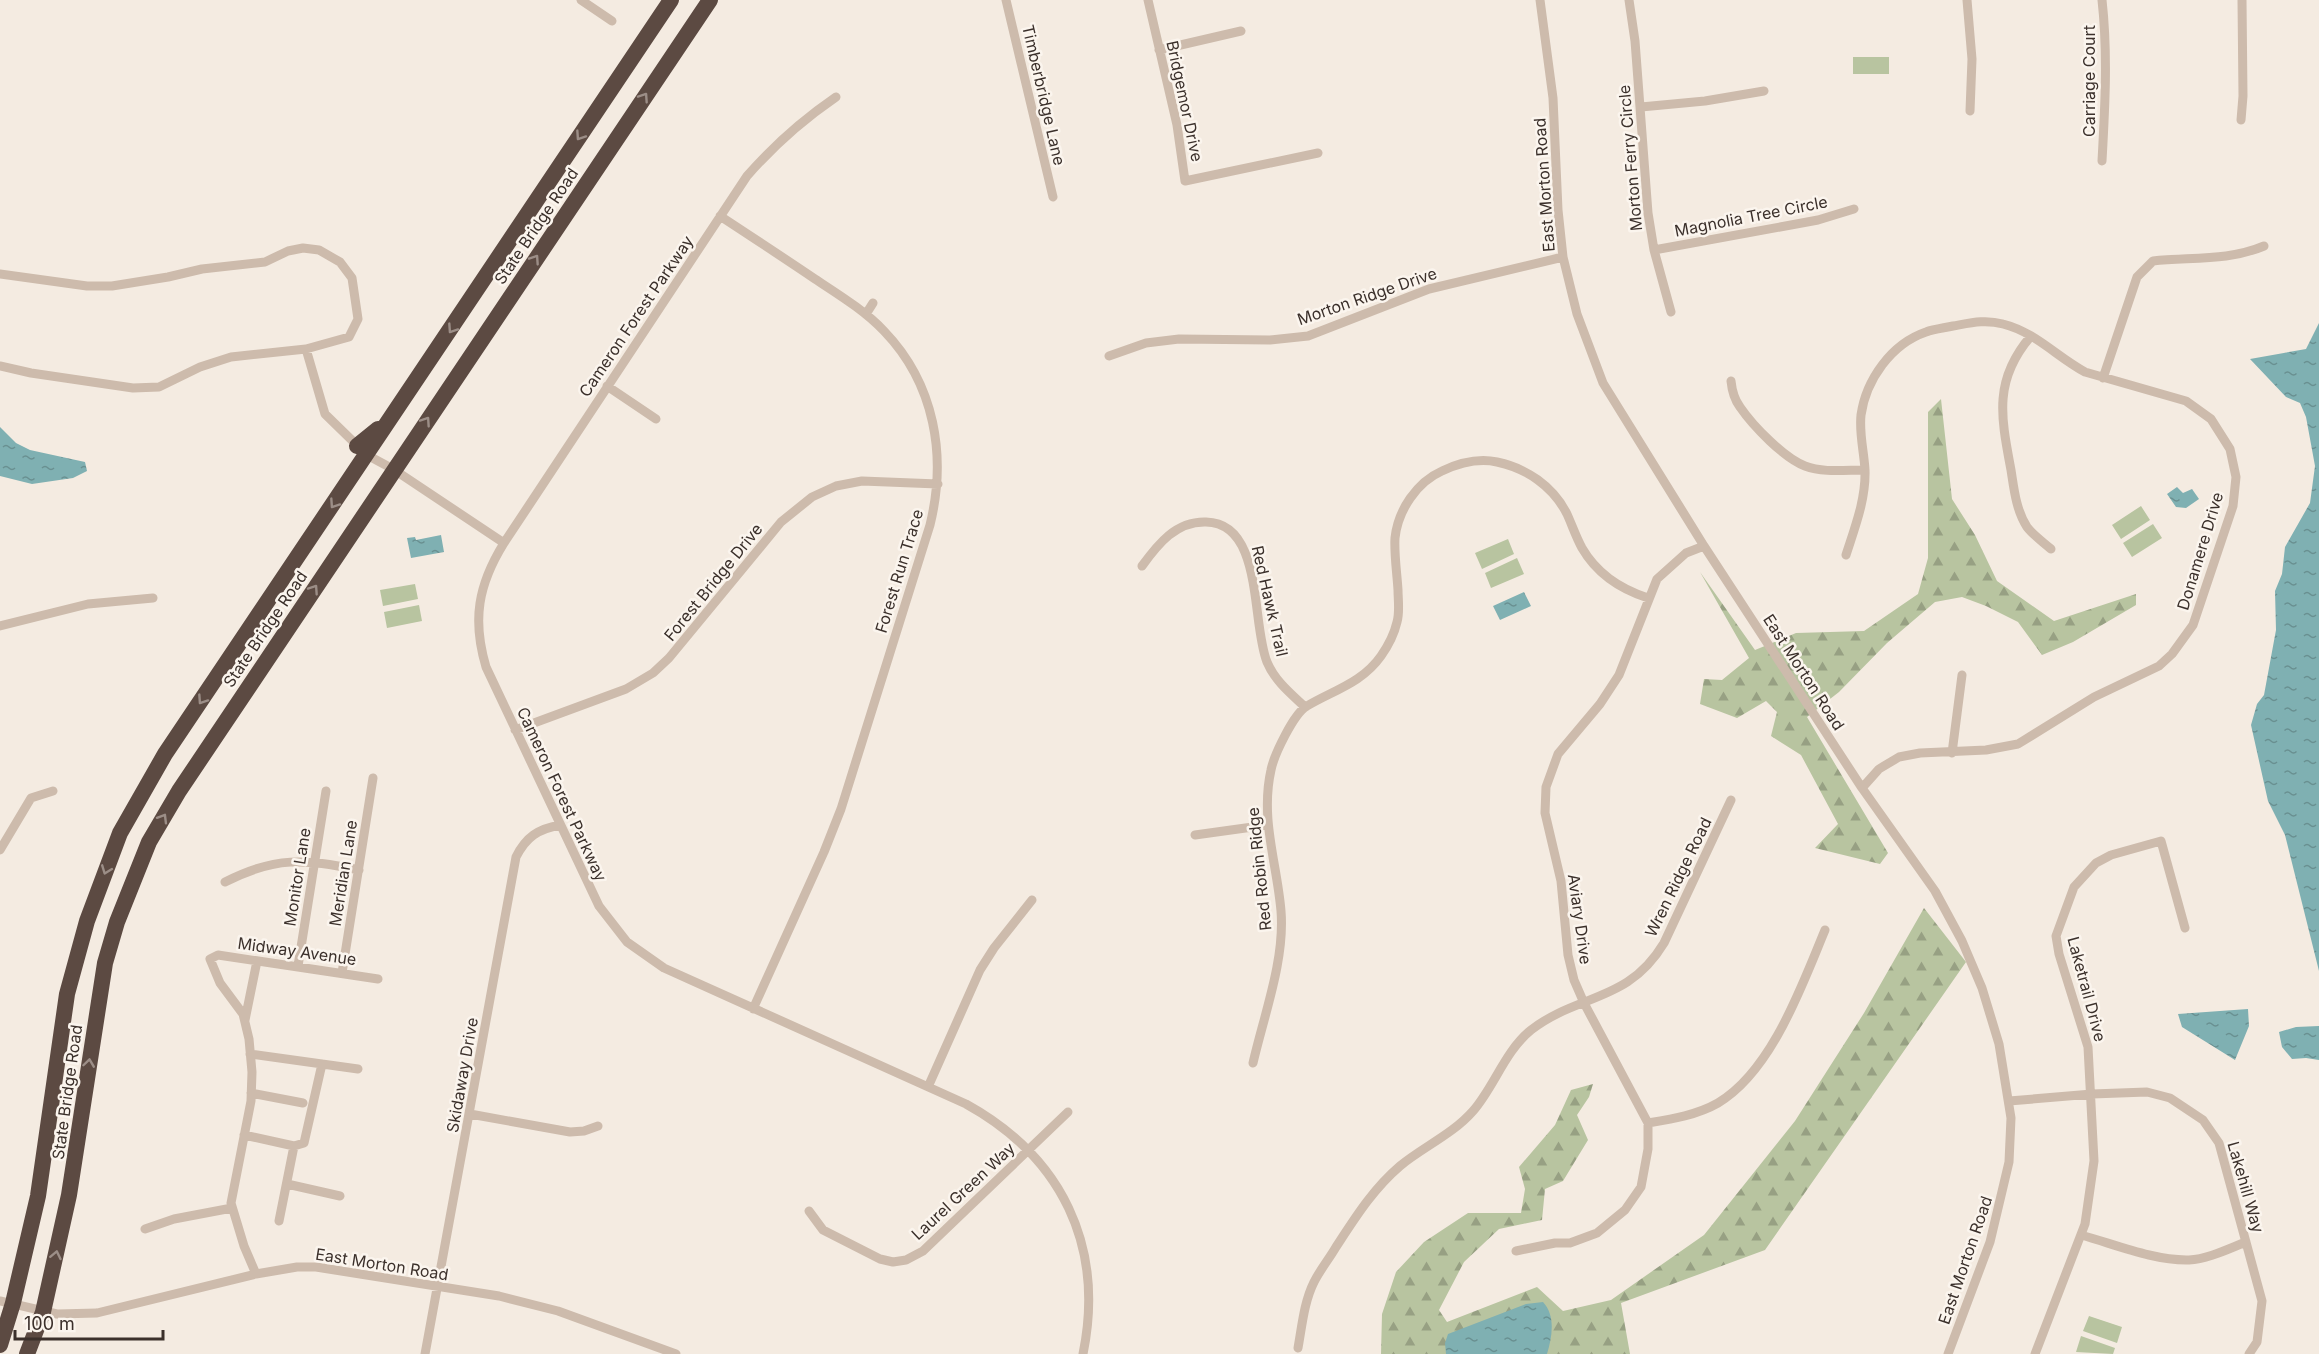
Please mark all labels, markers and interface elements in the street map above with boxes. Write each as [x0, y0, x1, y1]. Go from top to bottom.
street label: Timberbridge Lane [1018, 23, 1070, 167]
street label: Carriage Court [2079, 25, 2099, 137]
street label: Bridgemor Drive [1162, 39, 1208, 163]
street label: Morton Ferry Circle [1614, 84, 1646, 232]
one-way arrow [637, 93, 648, 104]
street label: East Morton Road [1529, 117, 1559, 253]
one-way arrow [576, 129, 587, 140]
street label: State Bridge Road [490, 164, 582, 288]
street label: Magnolia Tree Circle [1673, 191, 1829, 241]
street label: Cameron Forest Parkway [575, 232, 697, 400]
one-way arrow [528, 255, 539, 266]
street label: Morton Ridge Drive [1295, 263, 1439, 329]
one-way arrow [448, 322, 459, 333]
one-way arrow [419, 417, 430, 428]
street label: Donamere Drive [2173, 490, 2227, 612]
one-way arrow [330, 497, 341, 508]
street label: Forest Run Trace [871, 507, 927, 635]
street label: Forest Bridge Drive [659, 519, 767, 645]
street label: Red Hawk Trail [1248, 544, 1292, 658]
street label: State Bridge Road [219, 567, 311, 691]
one-way arrow [306, 585, 317, 596]
street label: East Morton Road [1759, 610, 1849, 734]
one-way arrow [198, 694, 209, 705]
street label: Cameron Forest Parkway [513, 704, 611, 884]
street label: Red Robin Ridge [1243, 806, 1275, 932]
one-way arrow [156, 814, 168, 824]
street label: Wren Ridge Road [1640, 814, 1716, 940]
street label: Meridian Lane [325, 818, 361, 928]
street label: Monitor Lane [279, 826, 315, 928]
one-way arrow [101, 863, 113, 874]
street label: Aviary Drive [1564, 872, 1596, 966]
street label: Midway Avenue [236, 933, 358, 969]
street label: Laketrail Drive [2063, 934, 2111, 1044]
street label: Skidaway Drive [442, 1016, 482, 1134]
street label: State Bridge Road [48, 1023, 86, 1161]
one-way arrow [83, 1058, 95, 1067]
street label: Laurel Green Way [907, 1138, 1019, 1244]
street label: Lakehill Way [2223, 1139, 2269, 1235]
street label: East Morton Road [1934, 1193, 1996, 1327]
street label: East Morton Road [314, 1244, 450, 1284]
one-way arrow [49, 1250, 62, 1260]
scale bar [15, 1303, 164, 1341]
text: 100 m [24, 1313, 75, 1334]

